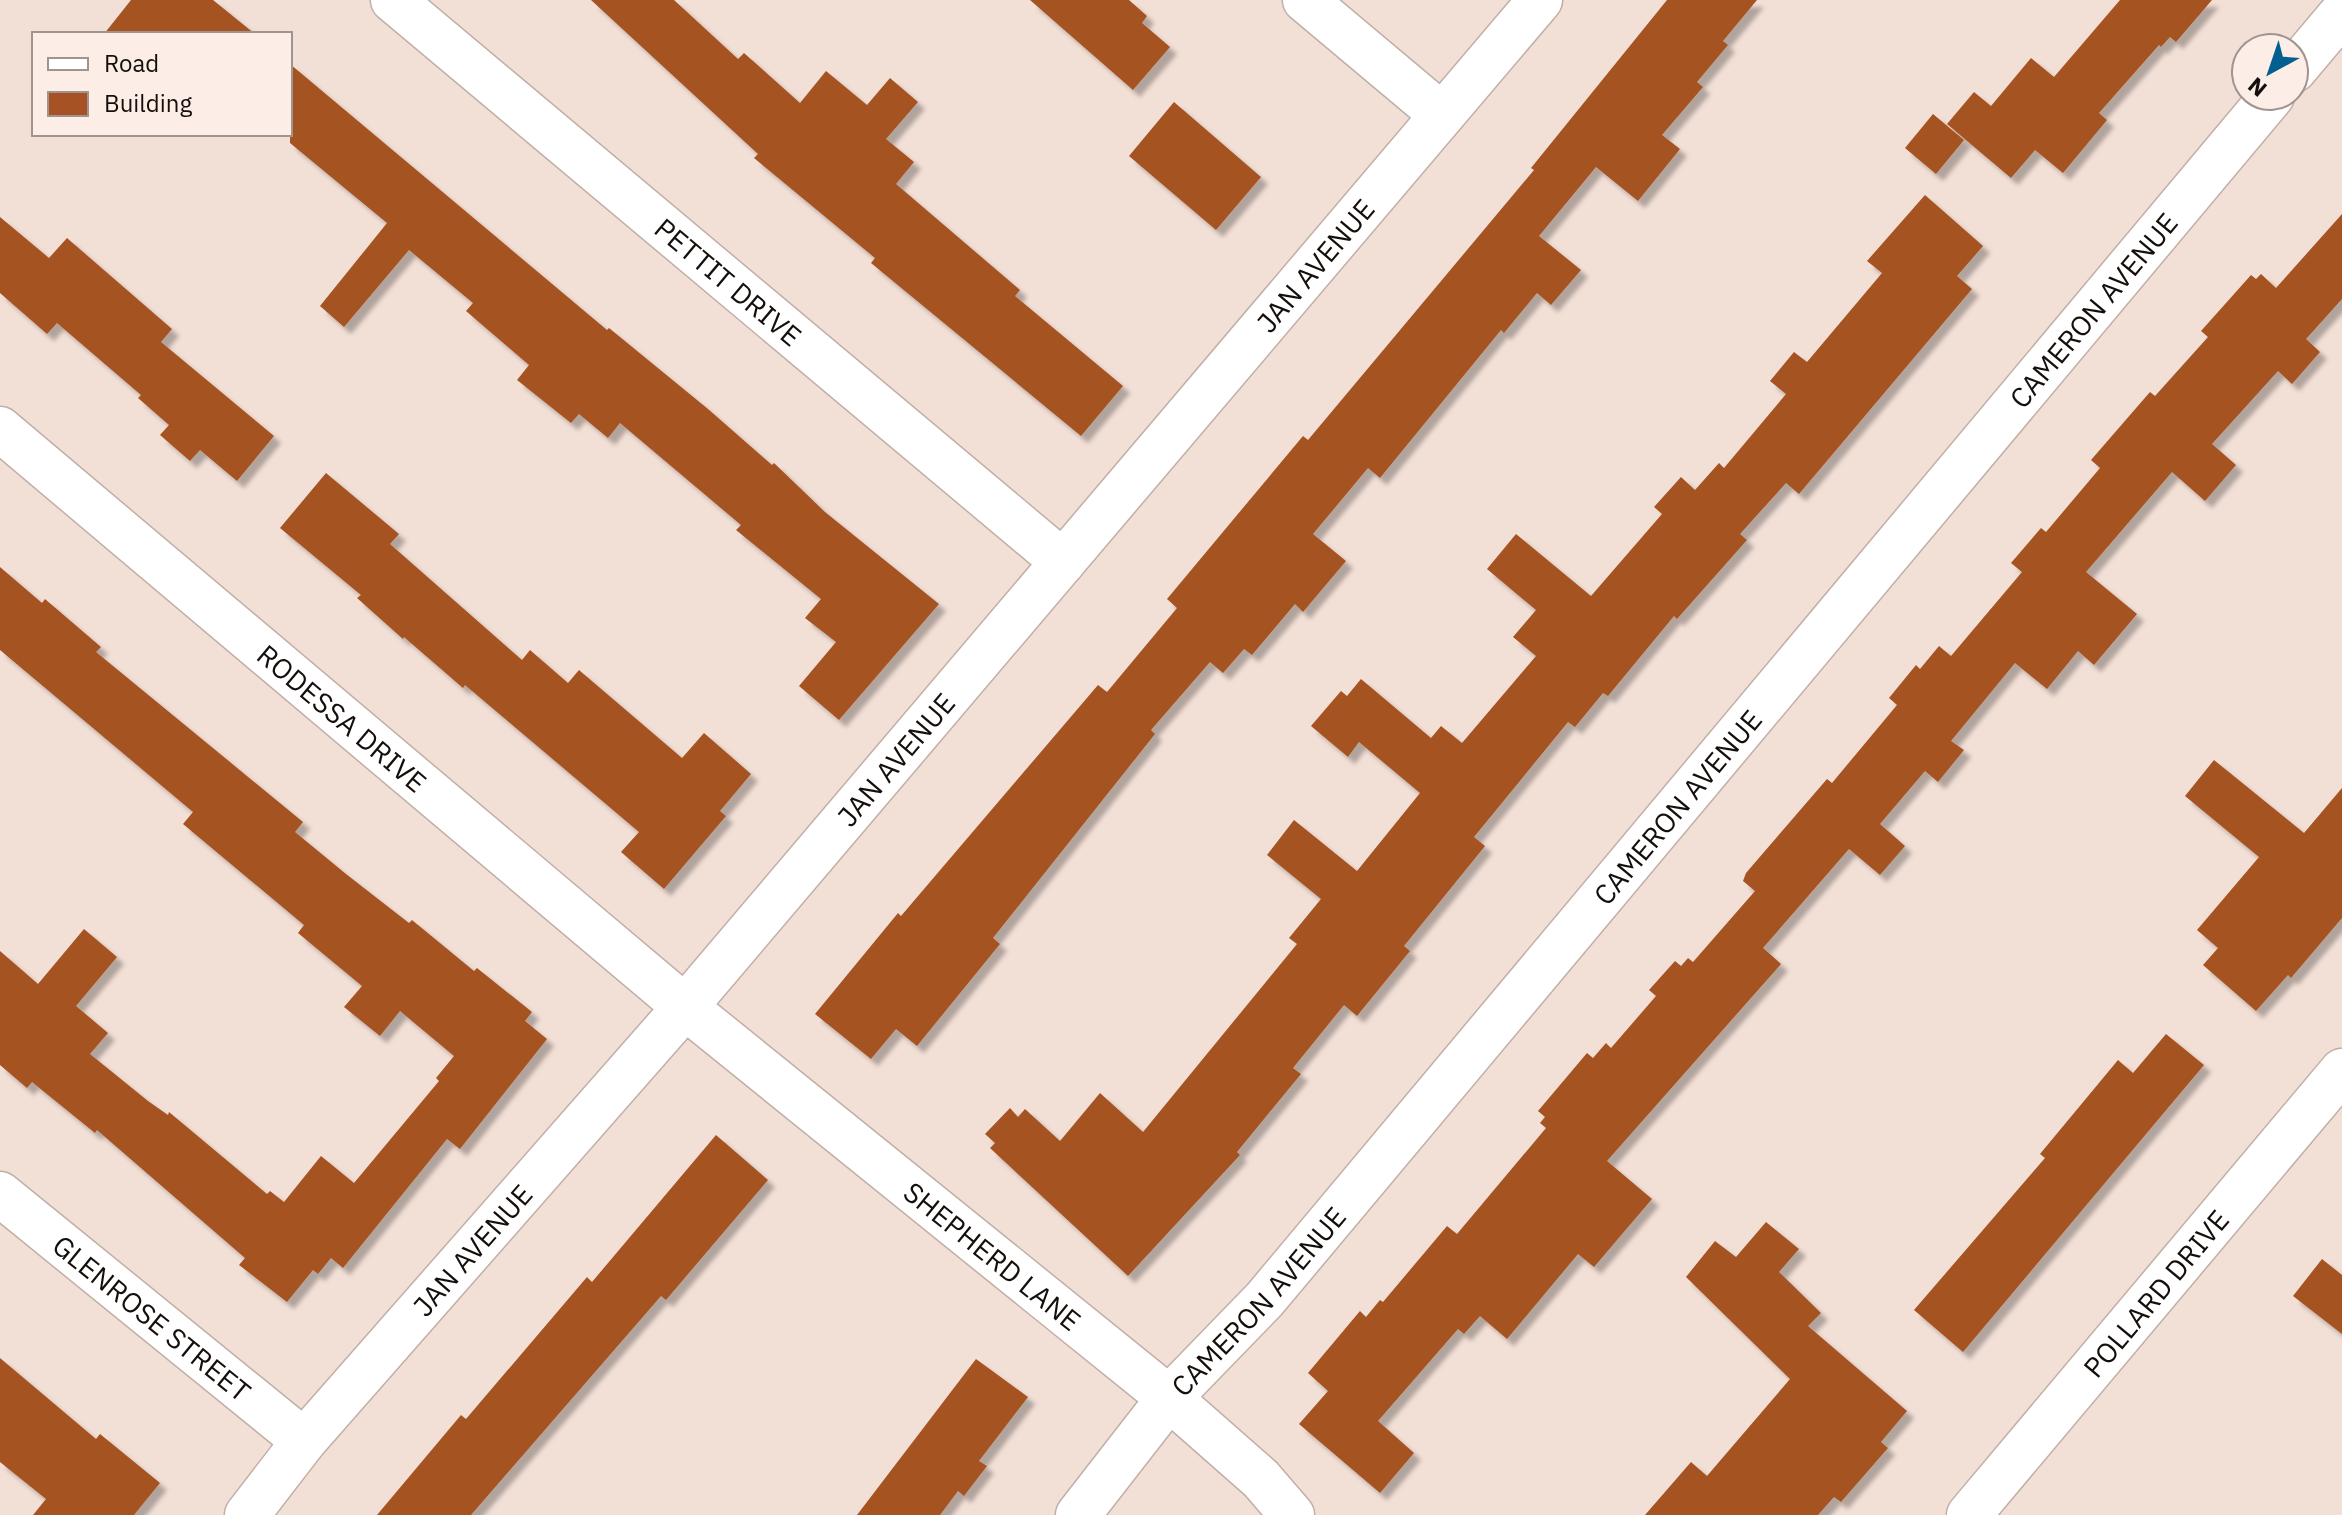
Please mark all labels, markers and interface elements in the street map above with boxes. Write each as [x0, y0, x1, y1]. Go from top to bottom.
legend [32, 32, 292, 136]
north arrow [2230, 32, 2310, 112]
text: Road [104, 47, 159, 79]
text: N [2241, 71, 2272, 104]
text: Building [104, 87, 192, 119]
street label: JAN AVENUE [1248, 191, 1382, 340]
street label: CAMERON AVENUE [2001, 205, 2185, 415]
street label: PETTIT DRIVE [647, 209, 810, 354]
street label: RODESSA DRIVE [250, 636, 435, 800]
street label: JAN AVENUE [828, 685, 963, 834]
street label: CAMERON AVENUE [1585, 702, 1769, 912]
street label: SHEPHERD LANE [897, 1173, 1089, 1338]
street label: JAN AVENUE [404, 1176, 540, 1323]
street label: CAMERON AVENUE [1163, 1198, 1353, 1404]
street label: POLLARD DRIVE [2074, 1201, 2237, 1384]
street label: GLENROSE STREET [45, 1226, 259, 1409]

